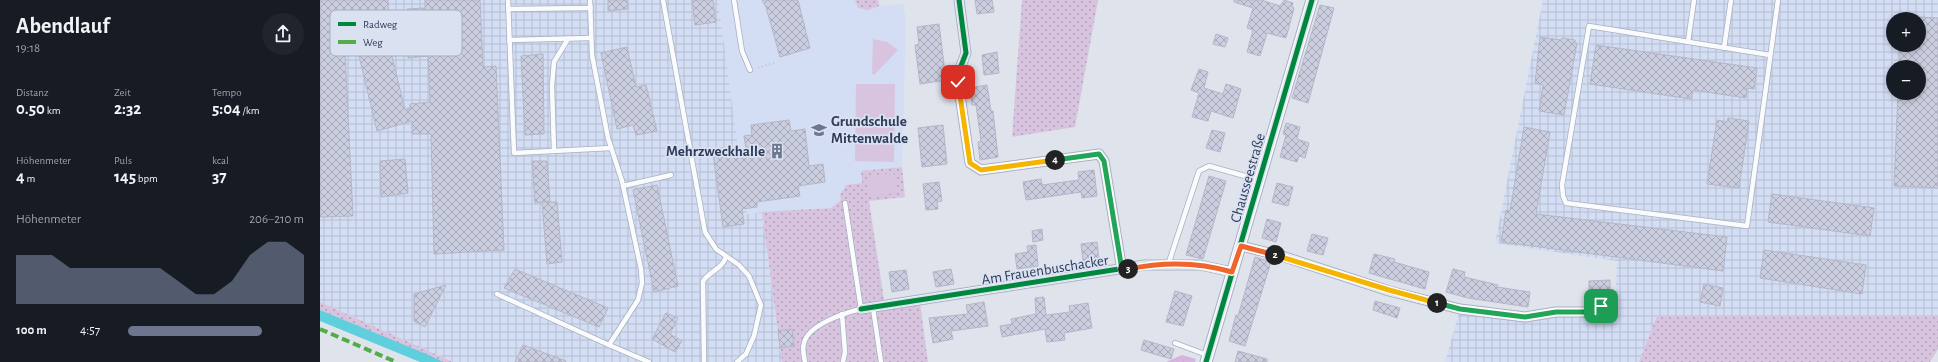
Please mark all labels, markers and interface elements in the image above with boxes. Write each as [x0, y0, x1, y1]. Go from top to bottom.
legend [330, 10, 462, 56]
map controls [1886, 12, 1926, 100]
button: + [1886, 12, 1926, 52]
button: share [262, 13, 304, 55]
text: Abendlauf [16, 15, 109, 37]
text: Radweg [363, 19, 398, 30]
text: Weg [363, 37, 383, 48]
text: 19:18 [16, 42, 40, 55]
button: − [1886, 60, 1926, 100]
pin [941, 65, 975, 99]
icon: check [947, 71, 969, 93]
text: Distanz [16, 87, 49, 98]
text: Zeit [114, 87, 131, 98]
text: Tempo [212, 87, 242, 98]
text: 0.50 [16, 100, 45, 117]
text: 2:32 [114, 100, 141, 117]
text: 5:04 [212, 100, 241, 117]
text: km [45, 105, 61, 116]
text: /km [241, 105, 259, 116]
place label: Grundschule Mittenwalde [831, 114, 908, 146]
school or university icon: Grundschule Mittenwalde [810, 121, 828, 139]
street label: Chausseestraße [1228, 131, 1268, 224]
building icon: Mehrzweckhalle [768, 142, 786, 160]
place label: Mehrzweckhalle [666, 144, 765, 159]
pin: 4 [1045, 150, 1065, 170]
text: 4 [1052, 154, 1058, 165]
text: Höhenmeter [16, 155, 71, 166]
text: Puls [114, 155, 132, 166]
text: kcal [212, 155, 229, 166]
text: 4 [16, 168, 25, 185]
text: 145 [114, 168, 136, 185]
text: 37 [212, 168, 227, 185]
text: m [25, 173, 35, 184]
text: bpm [136, 173, 158, 184]
text: Höhenmeter [16, 213, 81, 226]
text: 206–210 m [249, 213, 304, 226]
pin: 2 [1265, 245, 1285, 265]
text: 2 [1272, 249, 1278, 260]
street label: Am Frauenbuschacker [980, 253, 1110, 287]
pin: 3 [1118, 259, 1138, 279]
text: 3 [1126, 263, 1130, 274]
pin [1584, 289, 1618, 323]
pin: 1 [1427, 293, 1447, 313]
icon: arrive [1590, 295, 1612, 317]
text: 1 [1435, 297, 1439, 308]
text: 100 m [16, 324, 47, 337]
text: 4:57 [80, 324, 100, 337]

